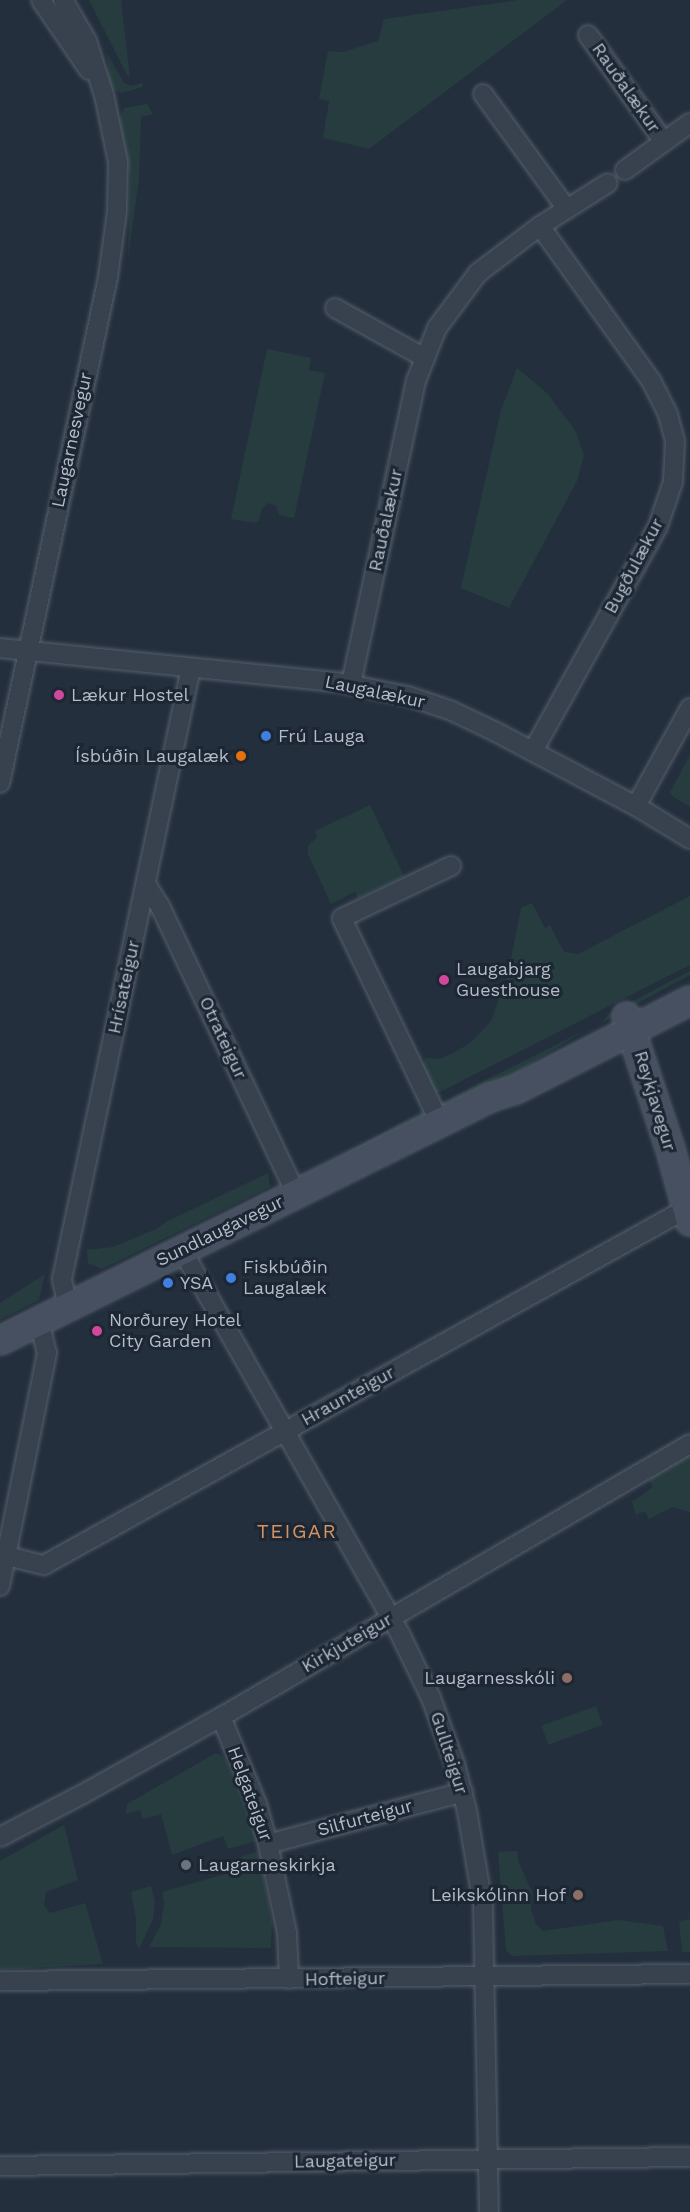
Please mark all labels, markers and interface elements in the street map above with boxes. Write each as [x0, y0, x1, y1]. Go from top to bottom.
street label: Rauðalækur [587, 39, 665, 137]
street label: Laugarnesvegur [47, 370, 97, 510]
street label: Rauðalækur [365, 467, 407, 573]
street label: Bugðulækur [600, 515, 668, 617]
street label: Laugalækur [323, 671, 427, 713]
place label: Lækur Hostel [71, 684, 189, 706]
marker: Lækur Hostel [52, 688, 66, 702]
place label: Frú Lauga [278, 725, 365, 747]
marker: Frú Lauga [259, 729, 273, 743]
place label: Ísbúðin Laugalæk [75, 745, 229, 767]
marker: Ísbúðin Laugalæk [234, 749, 248, 763]
street label: Hrísateigur [104, 938, 144, 1036]
place label: Laugabjarg Guesthouse [456, 959, 560, 1002]
marker: Laugabjarg Guesthouse [437, 973, 451, 987]
street label: Otrateigur [194, 993, 252, 1083]
street label: Reykjavegur [630, 1048, 680, 1154]
street label: Sundlaugavegur [153, 1191, 287, 1271]
place label: Fiskbúðin Laugalæk [243, 1257, 328, 1300]
marker: Fiskbúðin Laugalæk [224, 1271, 238, 1285]
place label: YSA [180, 1272, 213, 1294]
marker: YSA [161, 1276, 175, 1290]
place label: Norðurey Hotel City Garden [109, 1310, 242, 1352]
marker: Norðurey Hotel City Garden [90, 1324, 104, 1338]
street label: Hraunteigur [298, 1362, 398, 1430]
district label: TEIGAR [257, 1519, 337, 1543]
street label: Kirkjuteigur [298, 1608, 396, 1678]
place label: Laugarnesskóli [424, 1667, 555, 1689]
marker: Laugarnesskóli [560, 1671, 574, 1685]
street label: Gullteigur [426, 1709, 472, 1797]
street label: Helgateigur [223, 1744, 277, 1844]
street label: Silfurteigur [315, 1795, 415, 1841]
place label: Laugarneskirkja [198, 1854, 336, 1876]
marker: Laugarneskirkja [179, 1858, 193, 1872]
place label: Leikskólinn Hof [431, 1884, 566, 1906]
marker: Leikskólinn Hof [571, 1888, 585, 1902]
street label: Hofteigur [305, 1967, 385, 1991]
street label: Laugateigur [294, 2149, 396, 2173]

